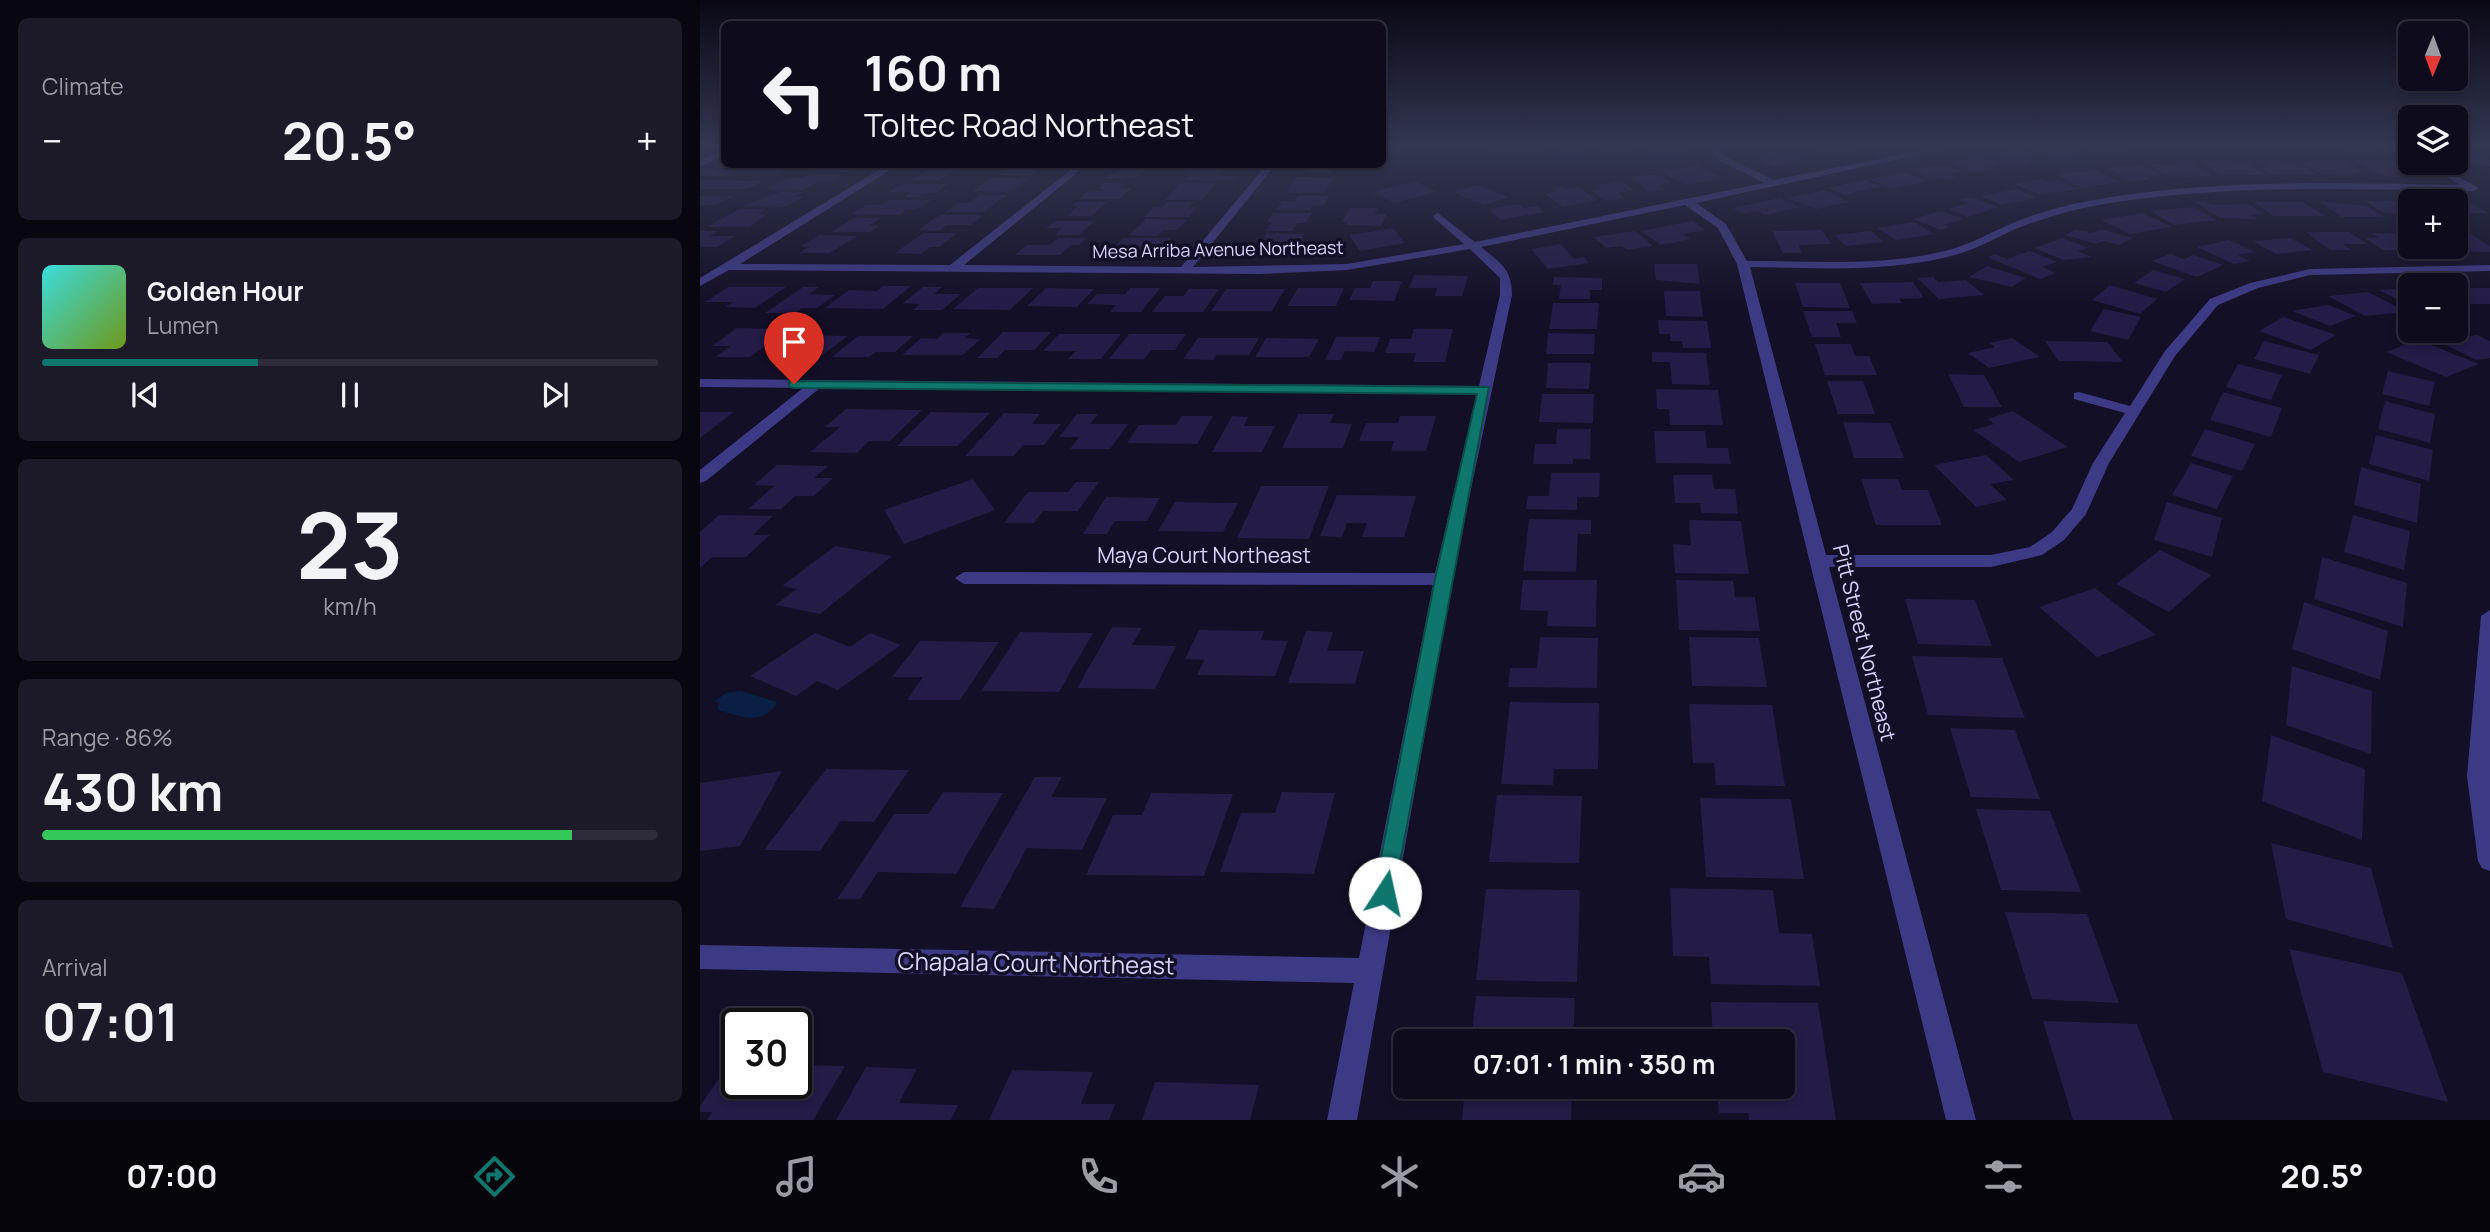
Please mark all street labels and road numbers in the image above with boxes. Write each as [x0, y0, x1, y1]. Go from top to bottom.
street label: Mesa Arriba Avenue Northeast [1092, 235, 1344, 263]
street label: Maya Court Northeast [1097, 541, 1311, 569]
street label: Pitt Street Northeast [1827, 542, 1903, 744]
street label: Chapala Court Northeast [897, 944, 1175, 981]

